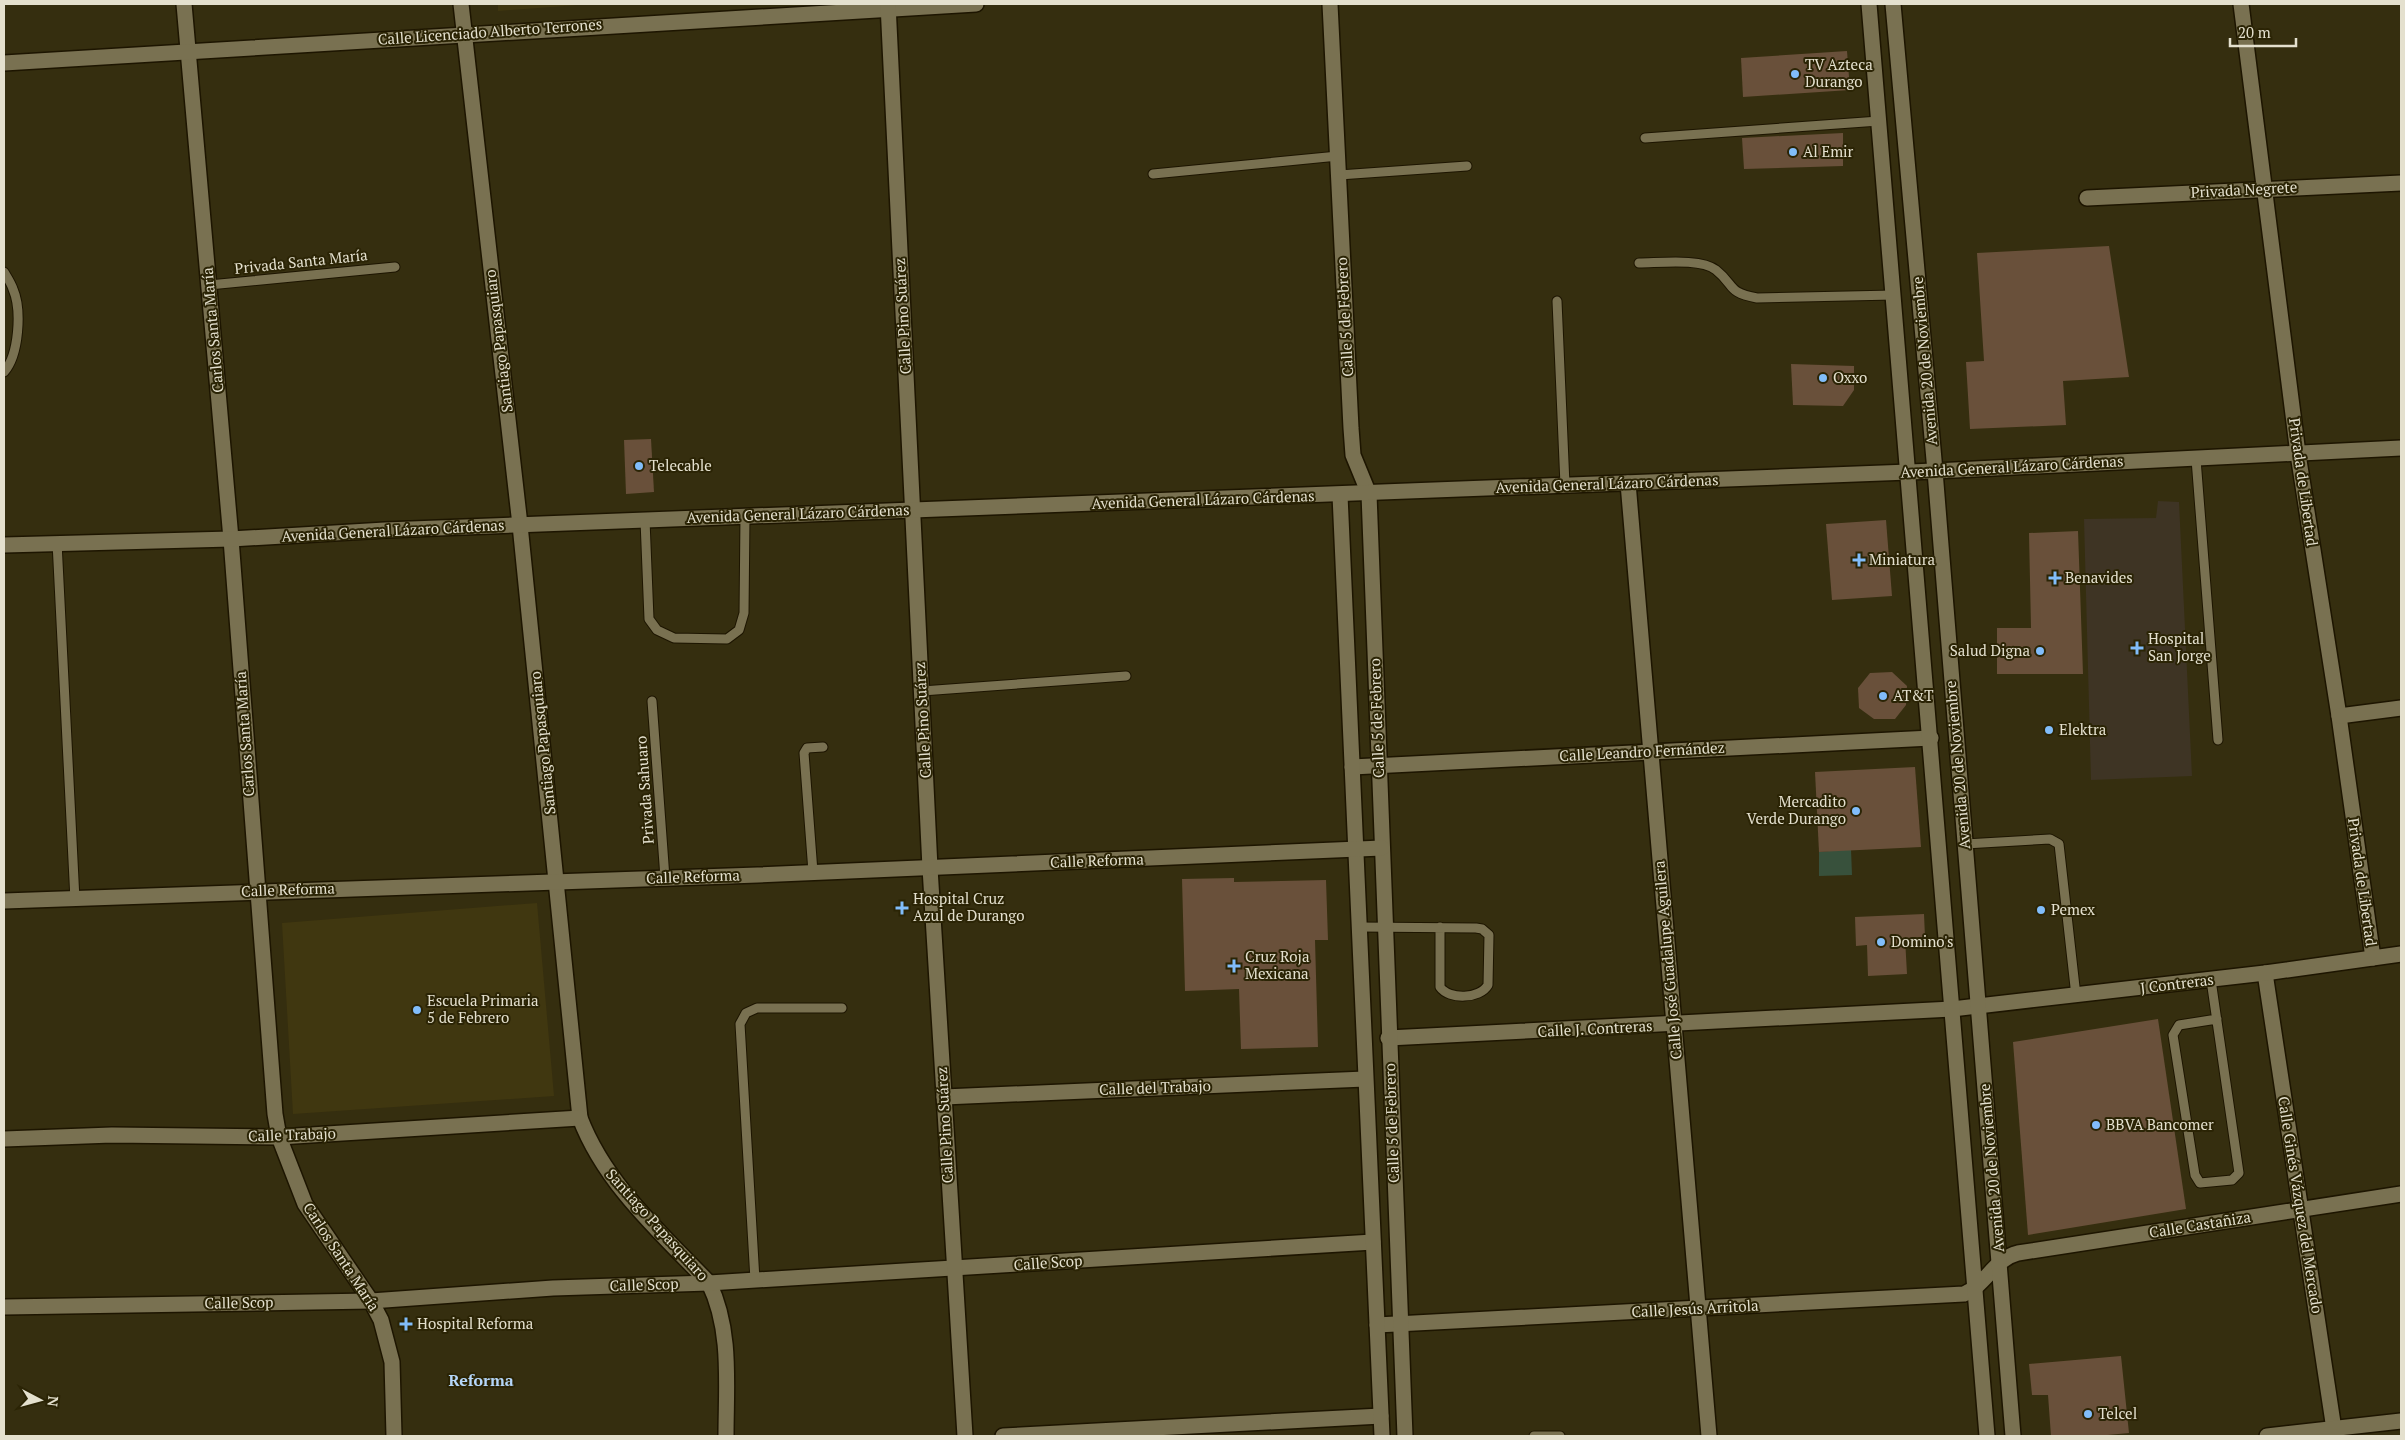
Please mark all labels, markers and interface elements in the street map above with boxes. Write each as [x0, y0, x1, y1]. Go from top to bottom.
street label: Calle Licenciado Alberto Terrones [377, 13, 603, 49]
scale bar [2230, 15, 2296, 47]
text: 20 m [2238, 22, 2271, 42]
place label: TV Azteca Durango [1805, 54, 1873, 91]
marker: TV Azteca Durango [1789, 68, 1801, 80]
place label: Al Emir [1803, 141, 1854, 161]
marker: Al Emir [1787, 146, 1799, 158]
street label: Privada Negrete [2190, 176, 2298, 202]
street label: Privada Santa María [233, 244, 369, 278]
street label: Calle Pino Suárez [889, 257, 915, 375]
street label: Calle 5 de Febrero [1331, 257, 1357, 377]
street label: Carlos Santa María [197, 266, 227, 394]
street label: Santiago Papasquiaro [479, 268, 517, 414]
street label: Avenida 20 de Noviembre [1907, 276, 1941, 446]
place label: Oxxo [1833, 367, 1867, 387]
marker: Oxxo [1817, 372, 1829, 384]
street label: Privada de Libertad [2285, 417, 2323, 547]
street label: Avenida General Lázaro Cárdenas [1900, 450, 2124, 482]
place label: Telecable [649, 455, 712, 475]
marker: Telecable [633, 460, 645, 472]
street label: Avenida General Lázaro Cárdenas [1495, 469, 1719, 497]
street label: Avenida General Lázaro Cárdenas [1091, 485, 1315, 513]
street label: Avenida General Lázaro Cárdenas [686, 499, 910, 527]
street label: Avenida General Lázaro Cárdenas [281, 514, 505, 546]
place label: Miniatura [1869, 549, 1935, 569]
marker: Miniatura [1853, 554, 1865, 566]
place label: Benavides [2065, 567, 2133, 587]
marker: Benavides [2049, 572, 2061, 584]
place label: Hospital San Jorge [2148, 628, 2211, 665]
place label: Salud Digna [1950, 640, 2030, 660]
marker: Hospital San Jorge [2130, 641, 2144, 655]
marker: Salud Digna [2034, 645, 2046, 657]
street label: Calle 5 de Febrero [1364, 658, 1388, 778]
street label: Calle Pino Suárez [909, 661, 935, 779]
street label: Carlos Santa María [230, 670, 258, 797]
street label: Santiago Papasquiaro [525, 670, 559, 816]
street label: Avenida 20 de Noviembre [1940, 680, 1974, 850]
place label: AT&T [1893, 685, 1934, 705]
marker: AT&T [1877, 690, 1889, 702]
place label: Elektra [2059, 719, 2107, 739]
marker: Elektra [2043, 724, 2055, 736]
street label: Privada Sahuaro [630, 735, 658, 845]
street label: Calle Leandro Fernández [1559, 737, 1725, 765]
place label: Mercadito Verde Durango [1747, 791, 1846, 828]
marker: Mercadito Verde Durango [1850, 805, 1862, 817]
street label: Privada de Libertad [2344, 817, 2382, 947]
street label: Calle Reforma [1050, 848, 1145, 872]
street label: Calle José Guadalupe Aguilera [1648, 859, 1686, 1060]
street label: Calle Reforma [646, 864, 741, 888]
street label: Calle Reforma [241, 877, 336, 901]
place label: Hospital Cruz Azul de Durango [913, 888, 1025, 925]
place label: Pemex [2051, 899, 2095, 919]
marker: Hospital Cruz Azul de Durango [895, 901, 909, 915]
marker: Pemex [2035, 904, 2047, 916]
place label: Domino's [1891, 931, 1953, 951]
marker: Domino's [1875, 936, 1887, 948]
place label: Cruz Roja Mexicana [1245, 946, 1310, 983]
marker: Cruz Roja Mexicana [1227, 959, 1241, 973]
street label: J Contreras [2139, 969, 2215, 997]
place label: Escuela Primaria 5 de Febrero [427, 990, 539, 1027]
marker: Escuela Primaria 5 de Febrero [411, 1004, 423, 1016]
street label: Calle J. Contreras [1537, 1015, 1653, 1041]
street label: Calle 5 de Febrero [1379, 1063, 1403, 1183]
street label: Calle Pino Suárez [931, 1066, 957, 1184]
street label: Calle del Trabajo [1099, 1075, 1211, 1099]
street label: Avenida 20 de Noviembre [1974, 1083, 2008, 1253]
street label: Calle Ginés Vázquez del Mercado [2274, 1095, 2328, 1315]
place label: BBVA Bancomer [2106, 1114, 2214, 1134]
marker: BBVA Bancomer [2090, 1119, 2102, 1131]
street label: Calle Trabajo [248, 1122, 336, 1146]
street label: Santiago Papasquiaro [602, 1164, 713, 1285]
street label: Carlos Santa María [299, 1198, 385, 1315]
street label: Calle Castañiza [2148, 1206, 2253, 1242]
street label: Calle Scop [1013, 1250, 1083, 1274]
street label: Calle Scop [609, 1273, 679, 1295]
street label: Calle Scop [204, 1291, 274, 1313]
street label: Calle Jesús Arritola [1631, 1295, 1759, 1321]
place label: Hospital Reforma [417, 1313, 534, 1333]
marker: Hospital Reforma [399, 1317, 413, 1331]
district label: Reforma [448, 1369, 514, 1391]
north arrow [15, 1375, 65, 1425]
text: N [43, 1395, 63, 1408]
place label: Telcel [2098, 1403, 2137, 1423]
marker: Telcel [2082, 1408, 2094, 1420]

